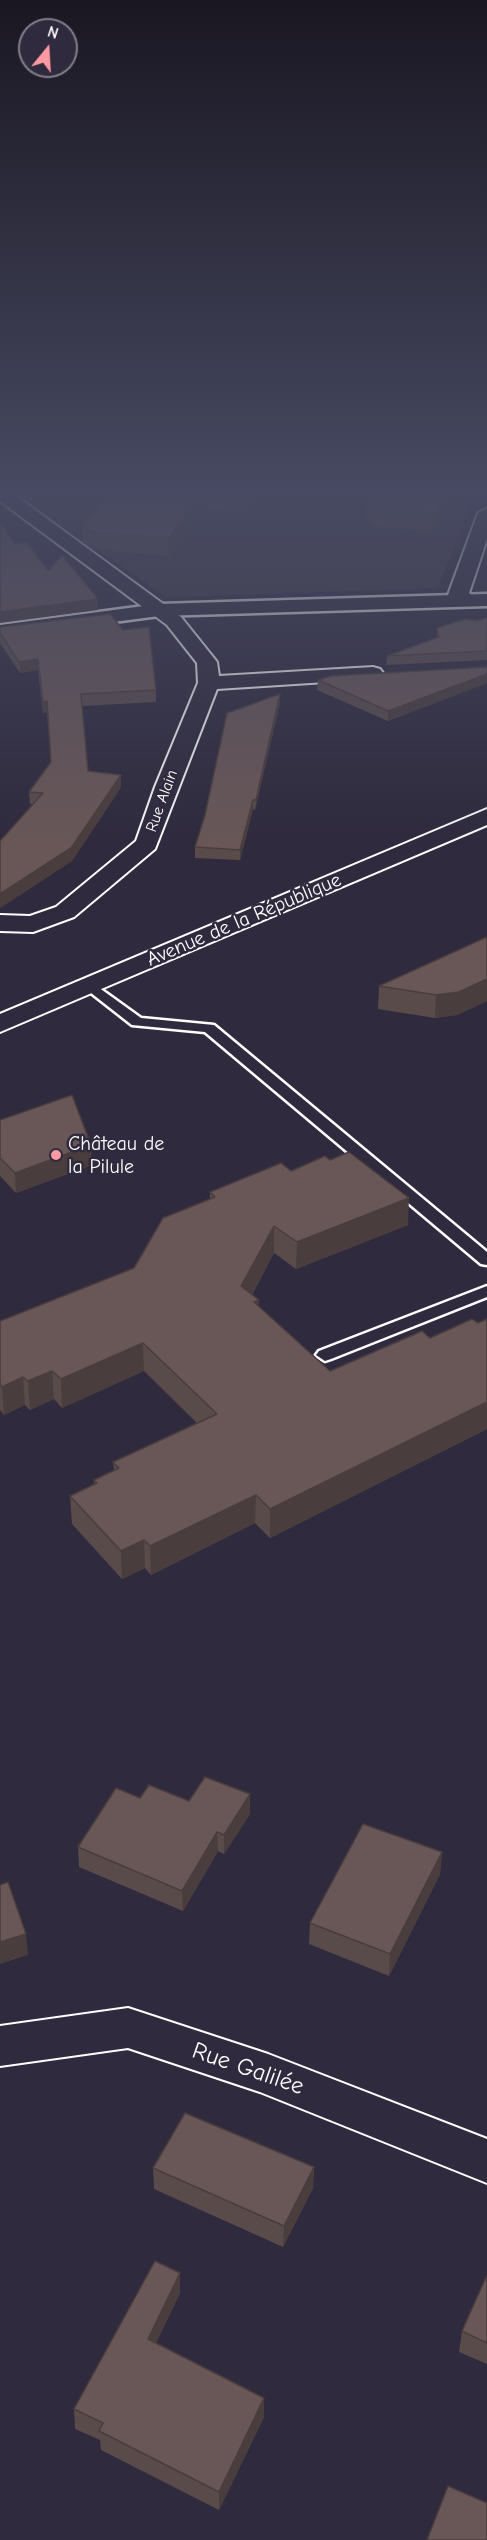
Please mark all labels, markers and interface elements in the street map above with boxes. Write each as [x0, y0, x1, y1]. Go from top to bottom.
north arrow [18, 18, 78, 78]
text: N [45, 23, 61, 43]
street label: Rue Alain [142, 767, 182, 835]
street label: Avenue de la République [143, 868, 345, 972]
place label: Château de la Pilule [68, 1132, 164, 1179]
marker: Château de la Pilule [49, 1148, 63, 1162]
street label: Rue Galilée [188, 2036, 308, 2102]

